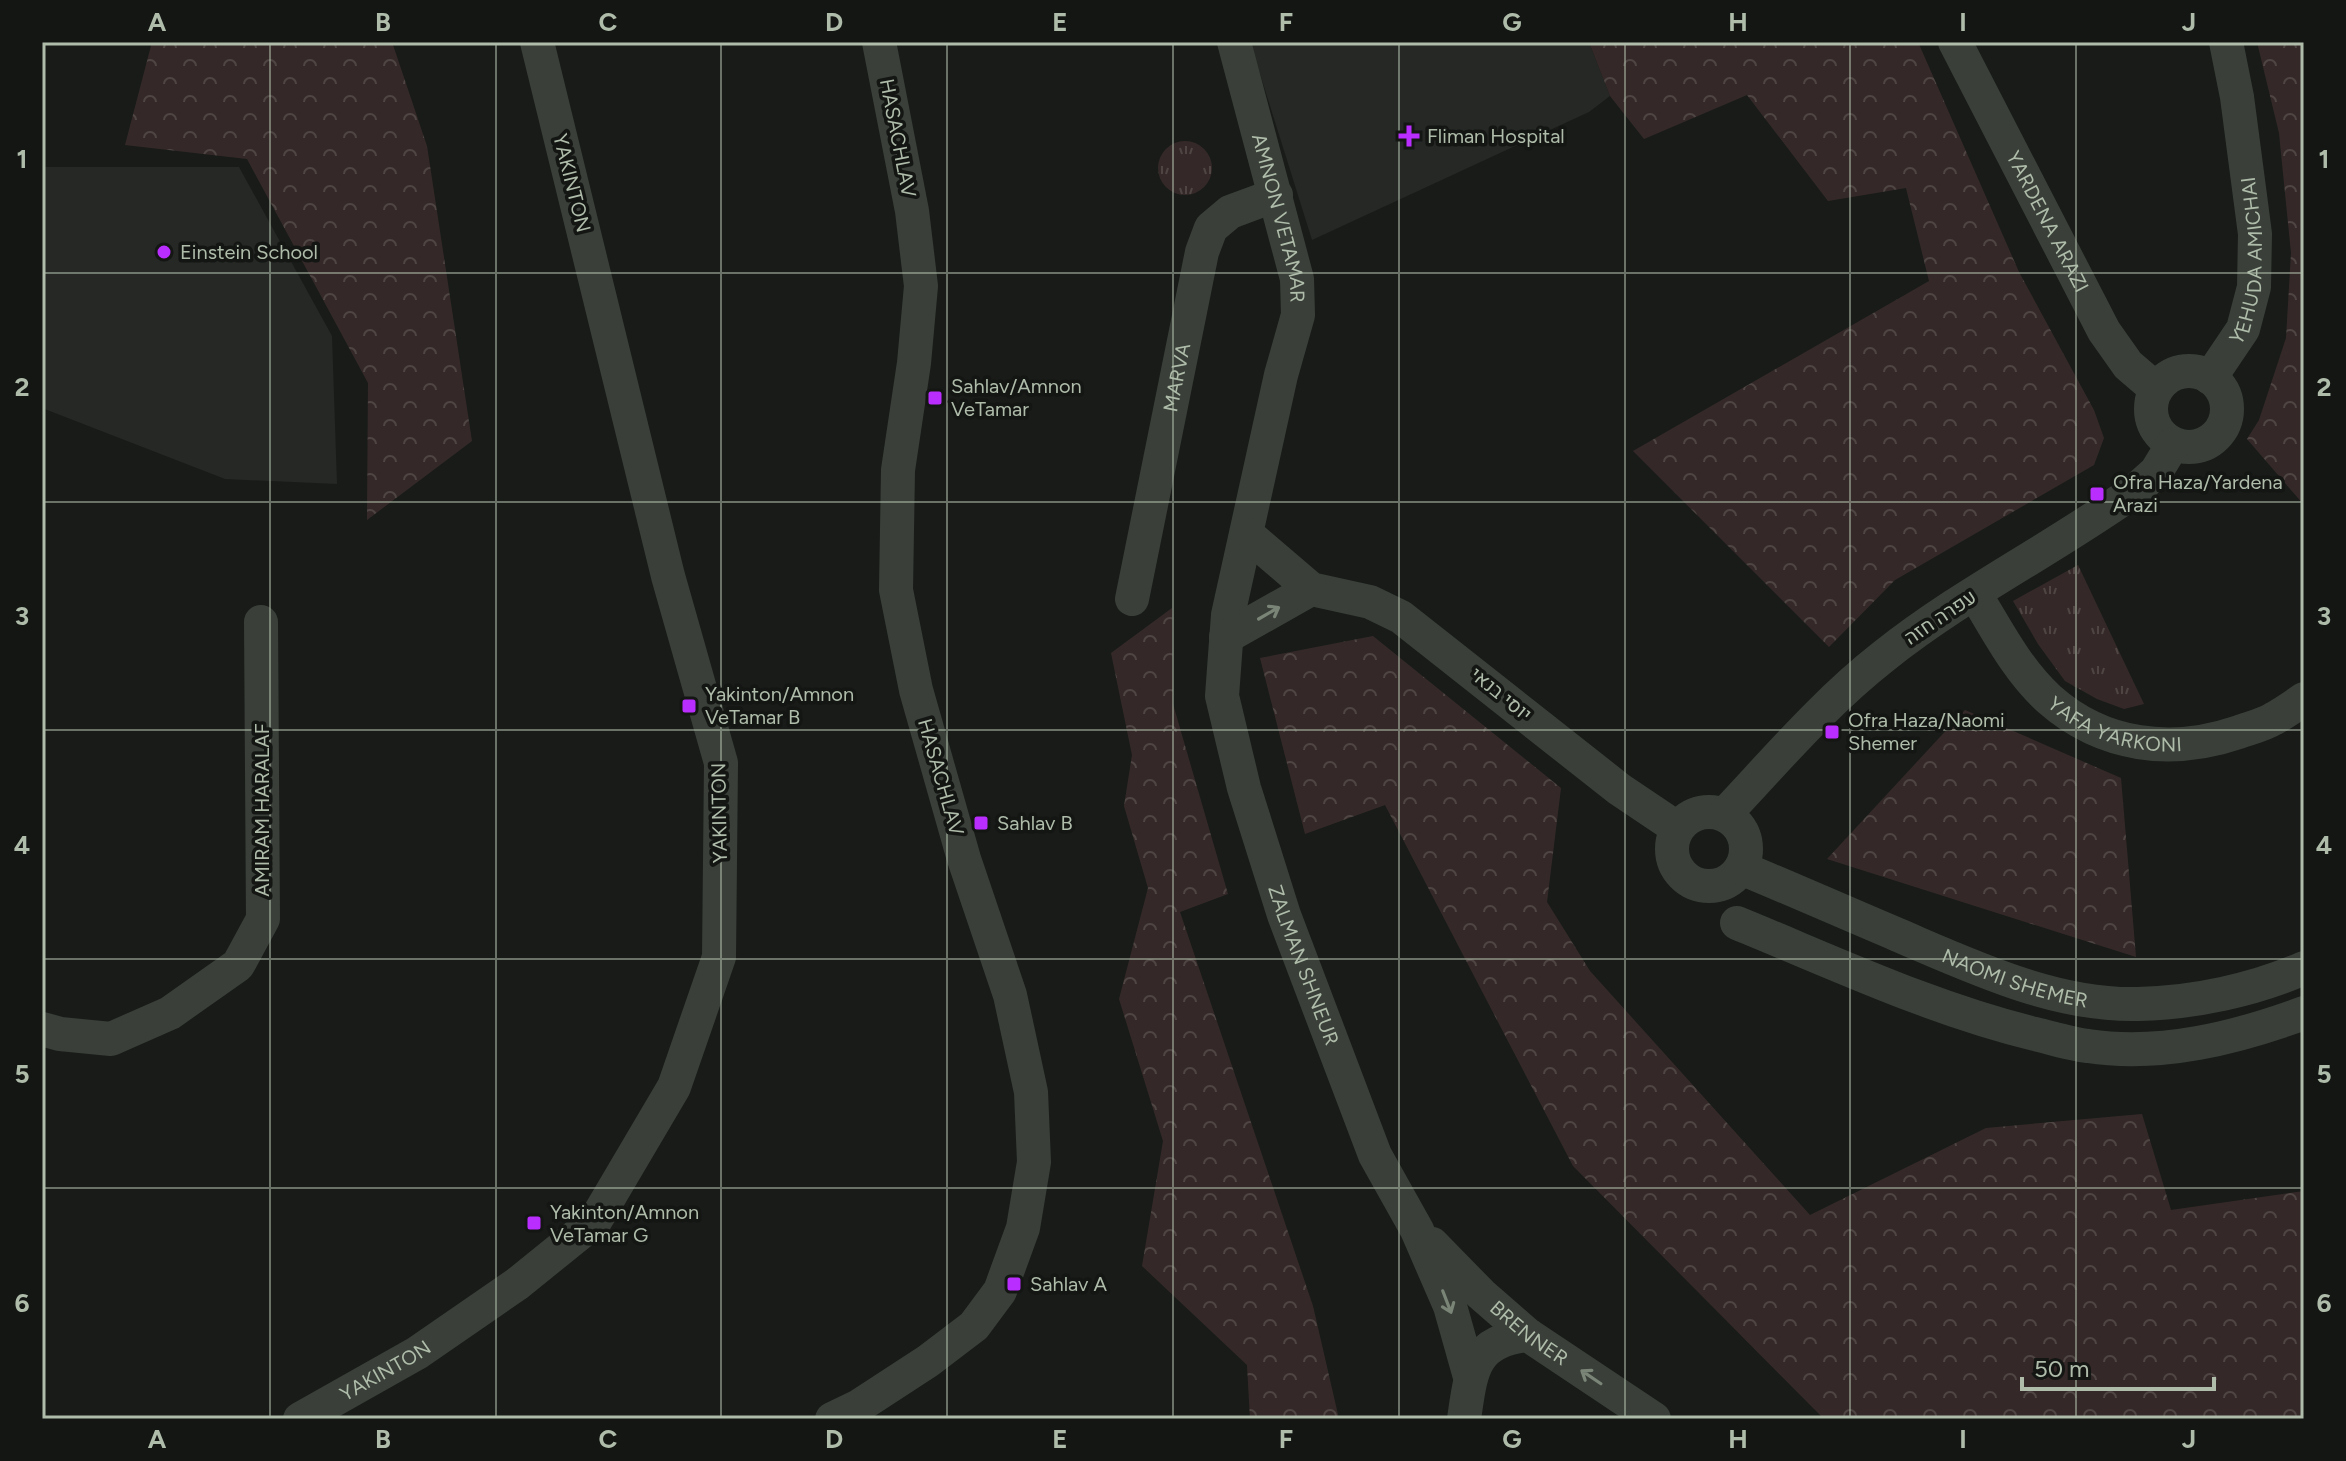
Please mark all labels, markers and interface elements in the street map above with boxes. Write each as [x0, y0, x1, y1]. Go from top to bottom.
text: A [148, 6, 167, 38]
text: B [375, 6, 391, 38]
text: C [599, 6, 618, 38]
text: D [825, 6, 843, 38]
text: E [1052, 6, 1068, 38]
text: F [1279, 6, 1293, 38]
text: G [1502, 6, 1522, 38]
text: H [1728, 6, 1748, 38]
text: I [1959, 6, 1967, 38]
text: J [2182, 6, 2196, 38]
street label: HASACHLAV [875, 77, 921, 199]
place label: Fliman Hospital [1427, 124, 1565, 148]
marker: Fliman Hospital [1398, 125, 1420, 147]
street label: YAKINTON [548, 131, 596, 235]
street label: AMNON VETAMAR [1247, 131, 1310, 303]
text: 1 [17, 143, 27, 175]
text: 1 [2319, 143, 2329, 175]
street label: YARDENA ARAZI [2001, 147, 2094, 296]
street label: YEHUDA AMICHAI [2224, 176, 2267, 349]
place label: Einstein School [180, 240, 318, 264]
marker: Einstein School [155, 243, 173, 261]
street label: MARVA [1158, 341, 1195, 414]
text: 2 [14, 371, 30, 403]
text: 2 [2316, 371, 2332, 403]
place label: Sahlav/Amnon VeTamar [951, 374, 1082, 421]
marker: Sahlav/Amnon VeTamar [926, 389, 944, 407]
place label: Ofra Haza/Yardena Arazi [2113, 470, 2283, 517]
marker: Ofra Haza/Yardena Arazi [2088, 485, 2106, 503]
street label: עפרה חזה [1899, 584, 1981, 650]
text: 3 [15, 600, 29, 632]
text: 3 [2317, 600, 2331, 632]
one-way arrow [1256, 605, 1280, 620]
street label: יוסי בנאי [1465, 662, 1537, 726]
place label: Yakinton/Amnon VeTamar B [705, 682, 854, 729]
street label: YAFA YARKONI [2043, 691, 2182, 756]
marker: Yakinton/Amnon VeTamar B [680, 697, 698, 715]
place label: Ofra Haza/Naomi Shemer [1848, 708, 2005, 755]
street label: HASACHLAV [913, 716, 969, 838]
street label: AMIRAM HARALAF [250, 723, 274, 897]
marker: Ofra Haza/Naomi Shemer [1823, 723, 1841, 741]
street label: YAKINTON [706, 762, 732, 864]
place label: Sahlav B [997, 811, 1073, 835]
marker: Sahlav B [972, 814, 990, 832]
text: 4 [14, 829, 30, 861]
text: 4 [2316, 829, 2332, 861]
street label: ZALMAN SHNEUR [1263, 882, 1344, 1048]
street label: NAOMI SHEMER [1939, 943, 2090, 1012]
text: 5 [14, 1058, 30, 1090]
text: 5 [2316, 1058, 2332, 1090]
place label: Yakinton/Amnon VeTamar G [550, 1200, 699, 1247]
marker: Yakinton/Amnon VeTamar G [525, 1214, 543, 1232]
place label: Sahlav A [1030, 1272, 1107, 1296]
marker: Sahlav A [1005, 1275, 1023, 1293]
text: 6 [14, 1287, 30, 1319]
text: 6 [2316, 1287, 2332, 1319]
one-way arrow [1441, 1289, 1456, 1314]
street label: BRENNER [1485, 1295, 1573, 1370]
street label: YAKINTON [336, 1335, 435, 1406]
scale bar [2022, 1341, 2214, 1391]
text: 50 m [2034, 1354, 2090, 1383]
one-way arrow [1580, 1369, 1602, 1385]
text: A [148, 1423, 167, 1455]
text: B [375, 1423, 391, 1455]
text: C [599, 1423, 618, 1455]
text: D [825, 1423, 843, 1455]
text: E [1052, 1423, 1068, 1455]
text: F [1279, 1423, 1293, 1455]
text: G [1502, 1423, 1522, 1455]
text: H [1728, 1423, 1748, 1455]
text: I [1959, 1423, 1967, 1455]
text: J [2182, 1423, 2196, 1455]

